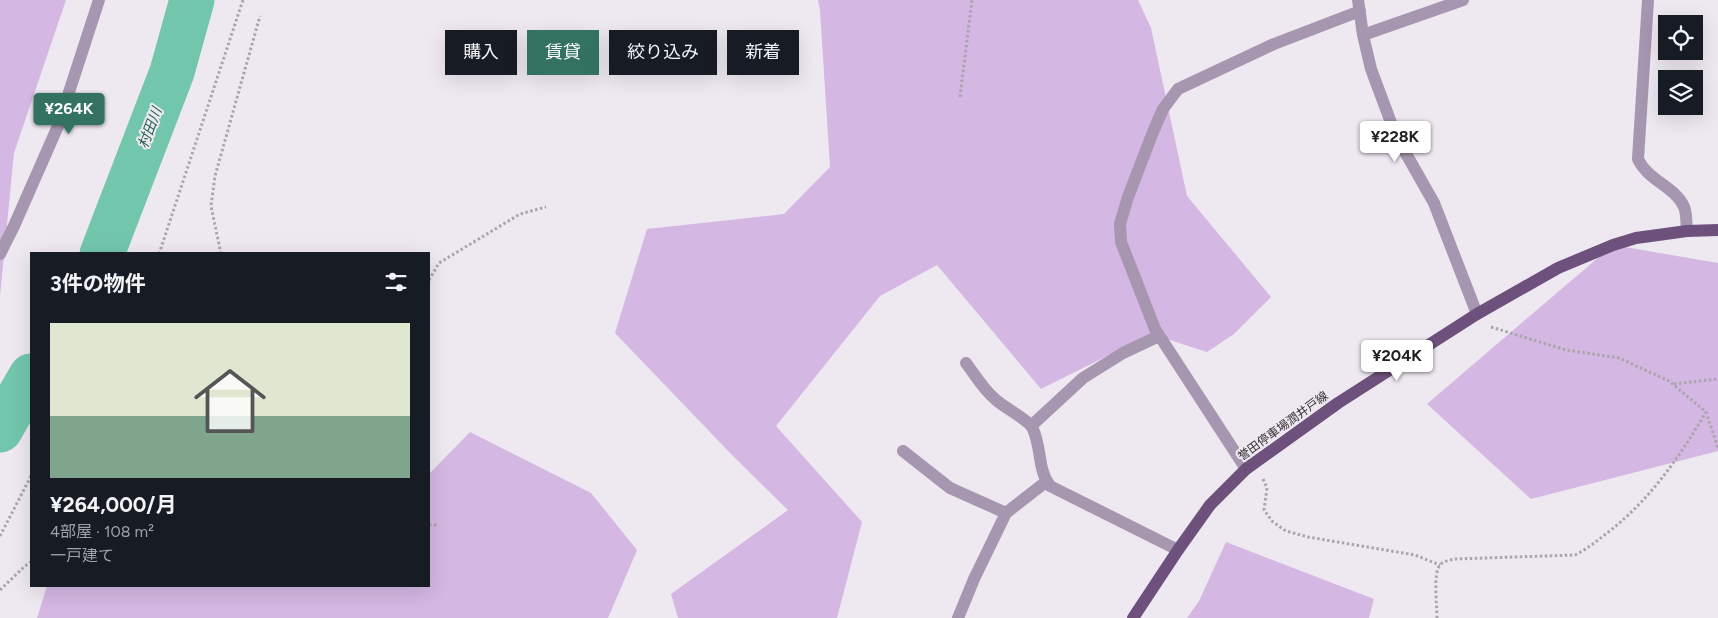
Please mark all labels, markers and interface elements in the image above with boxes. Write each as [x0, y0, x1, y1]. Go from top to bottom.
map controls [1658, 15, 1703, 115]
button: locate [1658, 15, 1703, 60]
chip: 購入 [445, 30, 517, 75]
chip: 賃貸 [527, 30, 599, 75]
chip: 絞り込み [609, 30, 717, 75]
chip: 新着 [727, 30, 799, 75]
button: layers [1658, 70, 1703, 115]
pin: ¥264K [34, 92, 104, 135]
text: ¥264K [45, 99, 93, 118]
water label: 村田川 [135, 103, 166, 151]
pin: ¥228K [1360, 120, 1430, 163]
text: ¥228K [1371, 127, 1419, 146]
icon: filters [382, 268, 410, 296]
text: 3件の物件 [50, 271, 146, 296]
pin: ¥204K [1362, 340, 1432, 382]
text: ¥204K [1372, 346, 1422, 365]
icon: home [185, 356, 275, 446]
street label: 誉田停車場潤井戸線 [1235, 389, 1331, 463]
text: ¥264,000/月 [50, 492, 176, 517]
text: 4部屋 · 108 m² [50, 522, 154, 541]
text: 一戸建て [50, 546, 114, 565]

